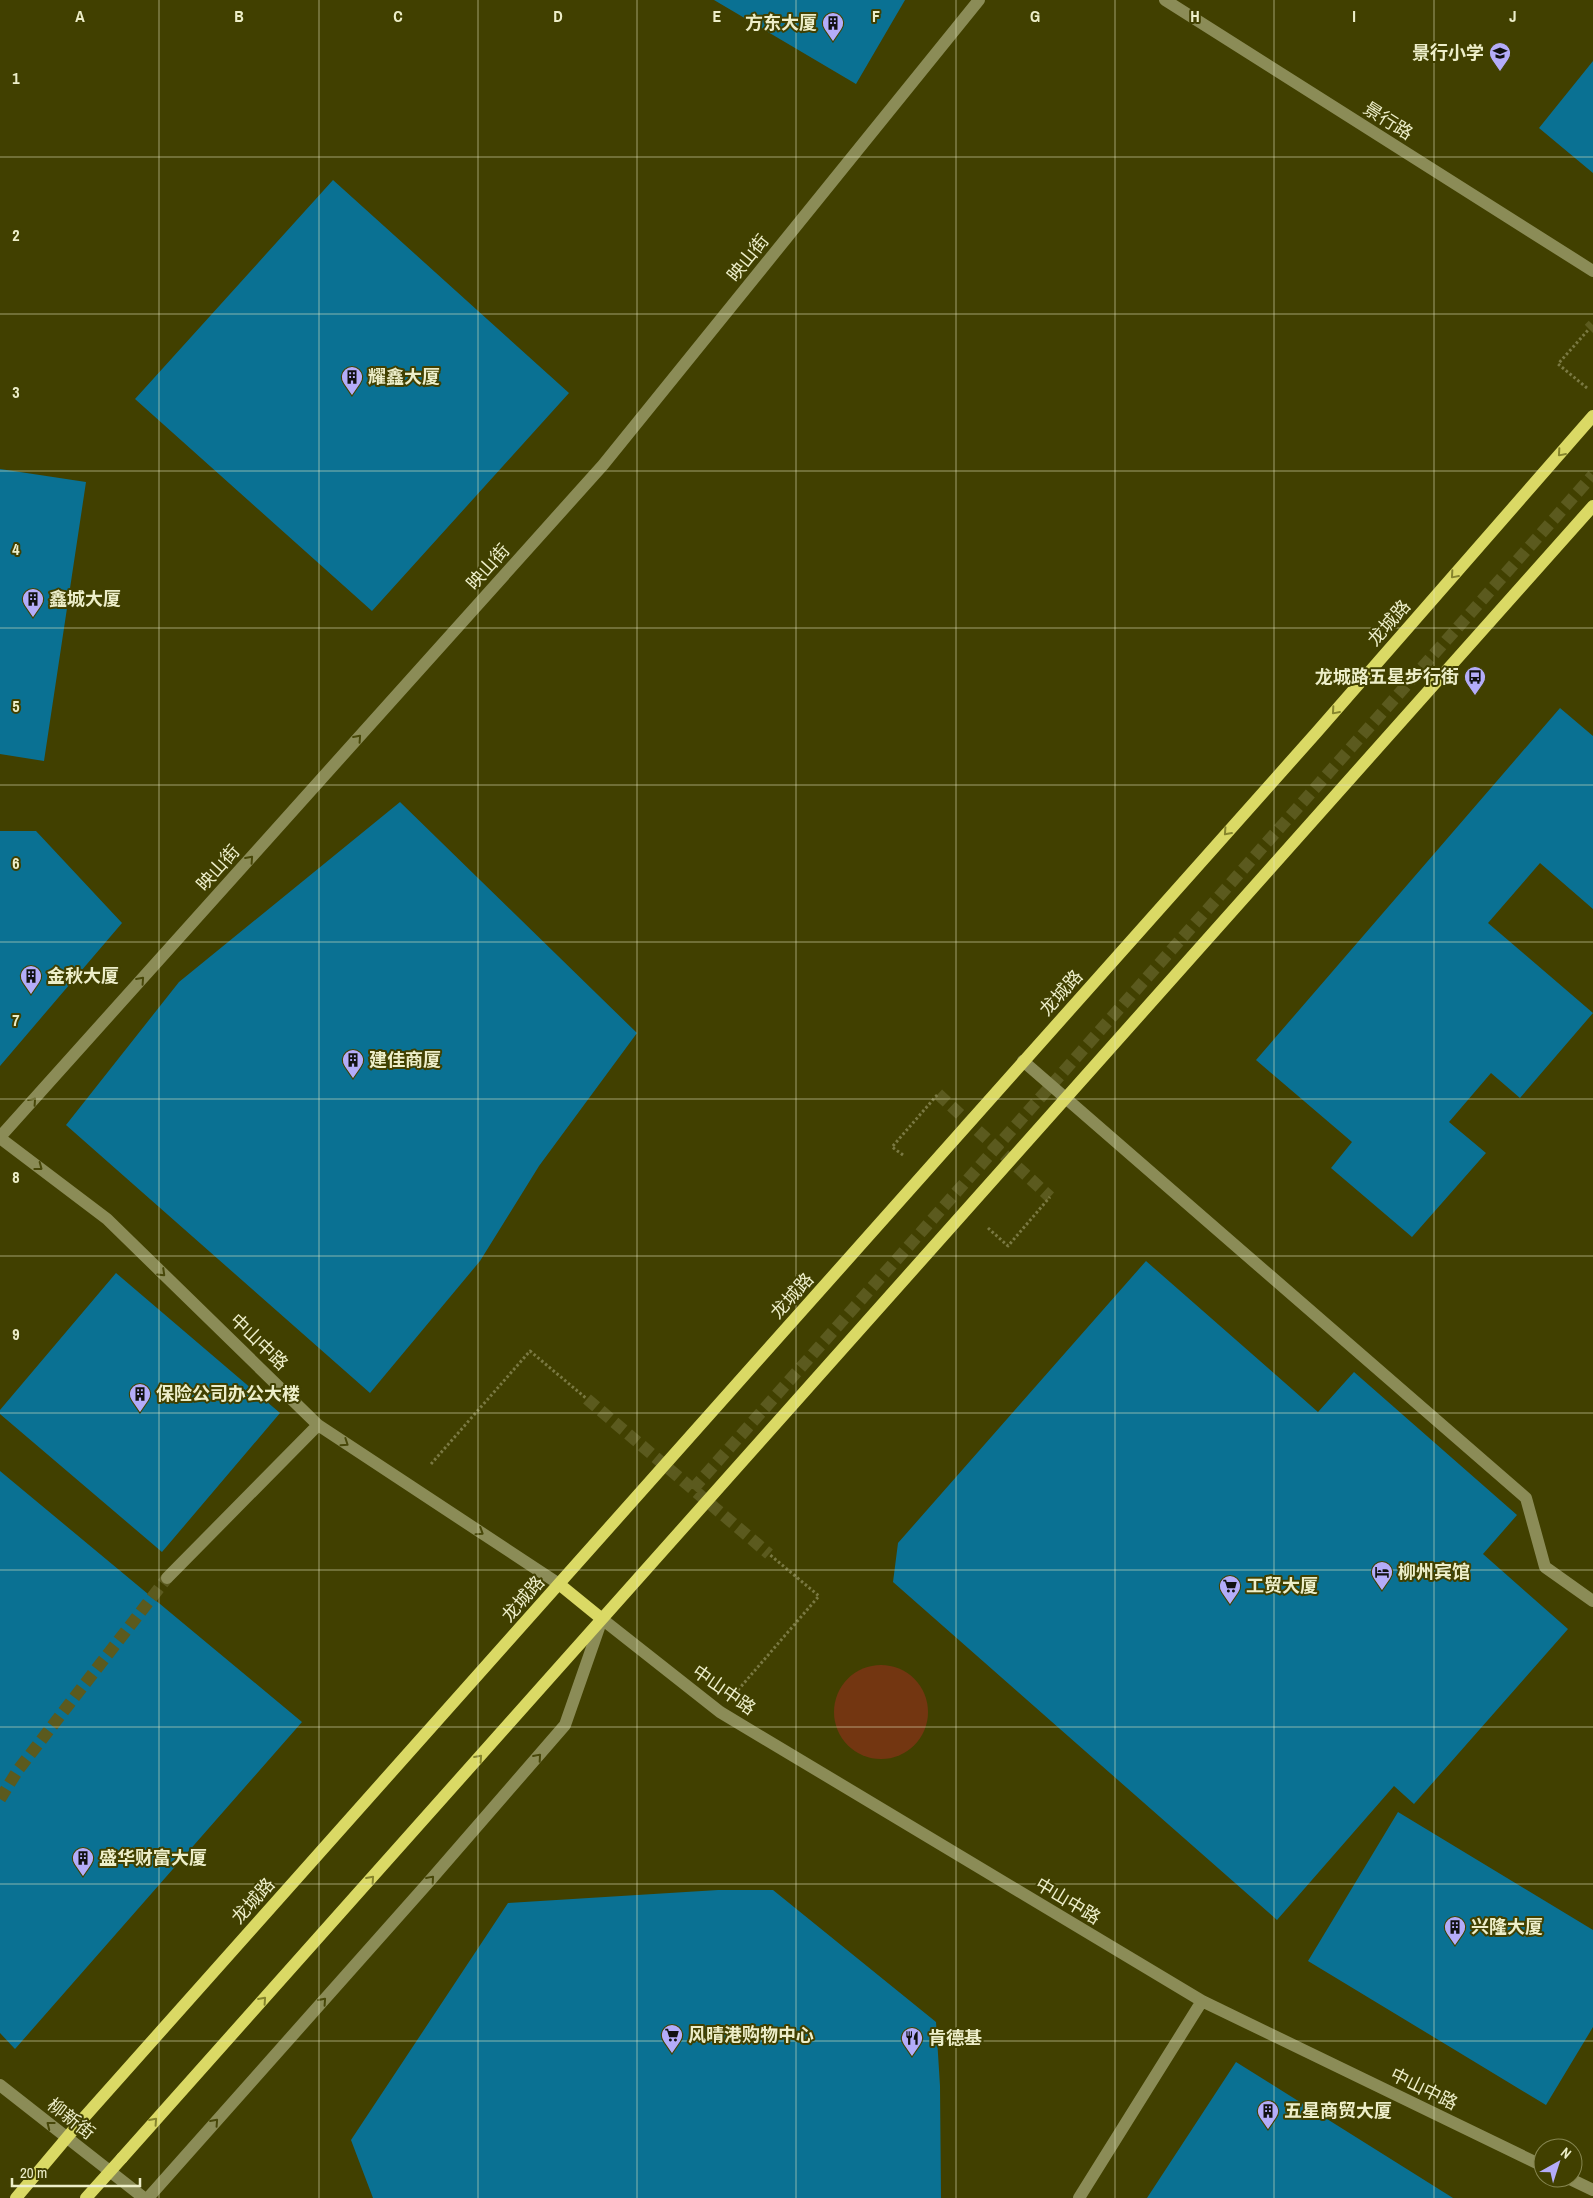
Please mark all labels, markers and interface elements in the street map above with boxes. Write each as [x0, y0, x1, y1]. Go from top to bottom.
text: A [75, 5, 85, 27]
text: B [234, 5, 244, 27]
text: C [393, 5, 403, 27]
text: D [553, 5, 563, 27]
text: E [713, 5, 722, 27]
text: F [872, 5, 880, 27]
text: G [1030, 5, 1040, 27]
text: H [1190, 5, 1200, 27]
text: I [1352, 5, 1356, 27]
text: J [1509, 5, 1517, 27]
place label: 方东大厦 [745, 10, 817, 35]
building icon: 方东大厦 [821, 11, 845, 42]
place label: 景行小学 [1412, 40, 1484, 65]
school or university icon: 景行小学 [1488, 41, 1512, 72]
text: 1 [12, 67, 20, 89]
street label: 景行路 [1359, 96, 1418, 145]
text: 2 [12, 224, 20, 246]
street label: 映山街 [721, 229, 774, 287]
place label: 耀鑫大厦 [368, 364, 440, 389]
building icon: 耀鑫大厦 [340, 365, 364, 396]
text: 3 [12, 381, 20, 403]
one-way arrow [1558, 447, 1567, 456]
text: 4 [12, 538, 20, 560]
street label: 映山街 [460, 538, 515, 595]
one-way arrow [1451, 570, 1460, 579]
place label: 鑫城大厦 [49, 586, 121, 611]
building icon: 鑫城大厦 [21, 587, 45, 618]
street label: 龙城路 [1361, 594, 1416, 651]
place label: 龙城路五星步行街 [1315, 664, 1459, 689]
bus stop icon: 龙城路五星步行街 [1463, 665, 1487, 696]
text: 5 [12, 695, 20, 717]
one-way arrow [1332, 705, 1341, 714]
one-way arrow [352, 735, 361, 744]
one-way arrow [1224, 827, 1233, 836]
street label: 映山街 [190, 839, 245, 896]
text: 6 [12, 852, 20, 874]
one-way arrow [244, 856, 253, 865]
place label: 金秋大厦 [47, 963, 119, 988]
building icon: 金秋大厦 [19, 964, 43, 995]
street label: 龙城路 [1033, 964, 1088, 1021]
one-way arrow [135, 977, 144, 986]
text: 7 [12, 1009, 20, 1031]
place label: 建佳商厦 [369, 1047, 441, 1072]
building icon: 建佳商厦 [341, 1048, 365, 1079]
one-way arrow [27, 1098, 36, 1107]
one-way arrow [33, 1162, 42, 1170]
text: 8 [12, 1166, 20, 1188]
one-way arrow [157, 1267, 166, 1276]
street label: 龙城路 [764, 1267, 819, 1324]
street label: 中山中路 [225, 1308, 294, 1376]
text: 9 [12, 1323, 20, 1345]
place label: 保险公司办公大楼 [156, 1381, 300, 1406]
building icon: 保险公司办公大楼 [128, 1382, 152, 1413]
one-way arrow [339, 1437, 349, 1446]
one-way arrow [475, 1526, 484, 1536]
place label: 柳州宾馆 [1398, 1559, 1470, 1584]
hotel icon: 柳州宾馆 [1370, 1560, 1394, 1591]
street label: 龙城路 [495, 1570, 550, 1627]
place label: 工贸大厦 [1246, 1573, 1318, 1598]
supermarket icon: 工贸大厦 [1218, 1574, 1242, 1605]
street label: 中山中路 [688, 1659, 761, 1720]
one-way arrow [532, 1753, 541, 1762]
one-way arrow [473, 1754, 482, 1763]
place label: 盛华财富大厦 [99, 1845, 207, 1870]
building icon: 盛华财富大厦 [71, 1846, 95, 1877]
street label: 中山中路 [1031, 1871, 1106, 1930]
street label: 龙城路 [225, 1872, 280, 1929]
one-way arrow [365, 1875, 374, 1884]
one-way arrow [425, 1876, 434, 1885]
place label: 兴隆大厦 [1471, 1914, 1543, 1939]
building icon: 兴隆大厦 [1443, 1915, 1467, 1946]
one-way arrow [257, 1997, 265, 2006]
one-way arrow [317, 1997, 326, 2006]
place label: 风晴港购物中心 [688, 2022, 814, 2047]
supermarket icon: 风晴港购物中心 [660, 2023, 684, 2054]
place label: 肯德基 [928, 2025, 982, 2050]
restaurant icon: 肯德基 [900, 2026, 924, 2057]
street label: 中山中路 [1386, 2062, 1462, 2116]
street label: 柳新街 [42, 2092, 100, 2145]
place label: 五星商贸大厦 [1284, 2098, 1392, 2123]
building icon: 五星商贸大厦 [1256, 2099, 1280, 2130]
one-way arrow [149, 2118, 158, 2127]
one-way arrow [209, 2119, 218, 2128]
one-way arrow [47, 2122, 56, 2130]
north arrow [1533, 2138, 1583, 2188]
text: N [1557, 2143, 1575, 2163]
scale bar [12, 2156, 140, 2188]
text: 20 m [20, 2162, 47, 2183]

